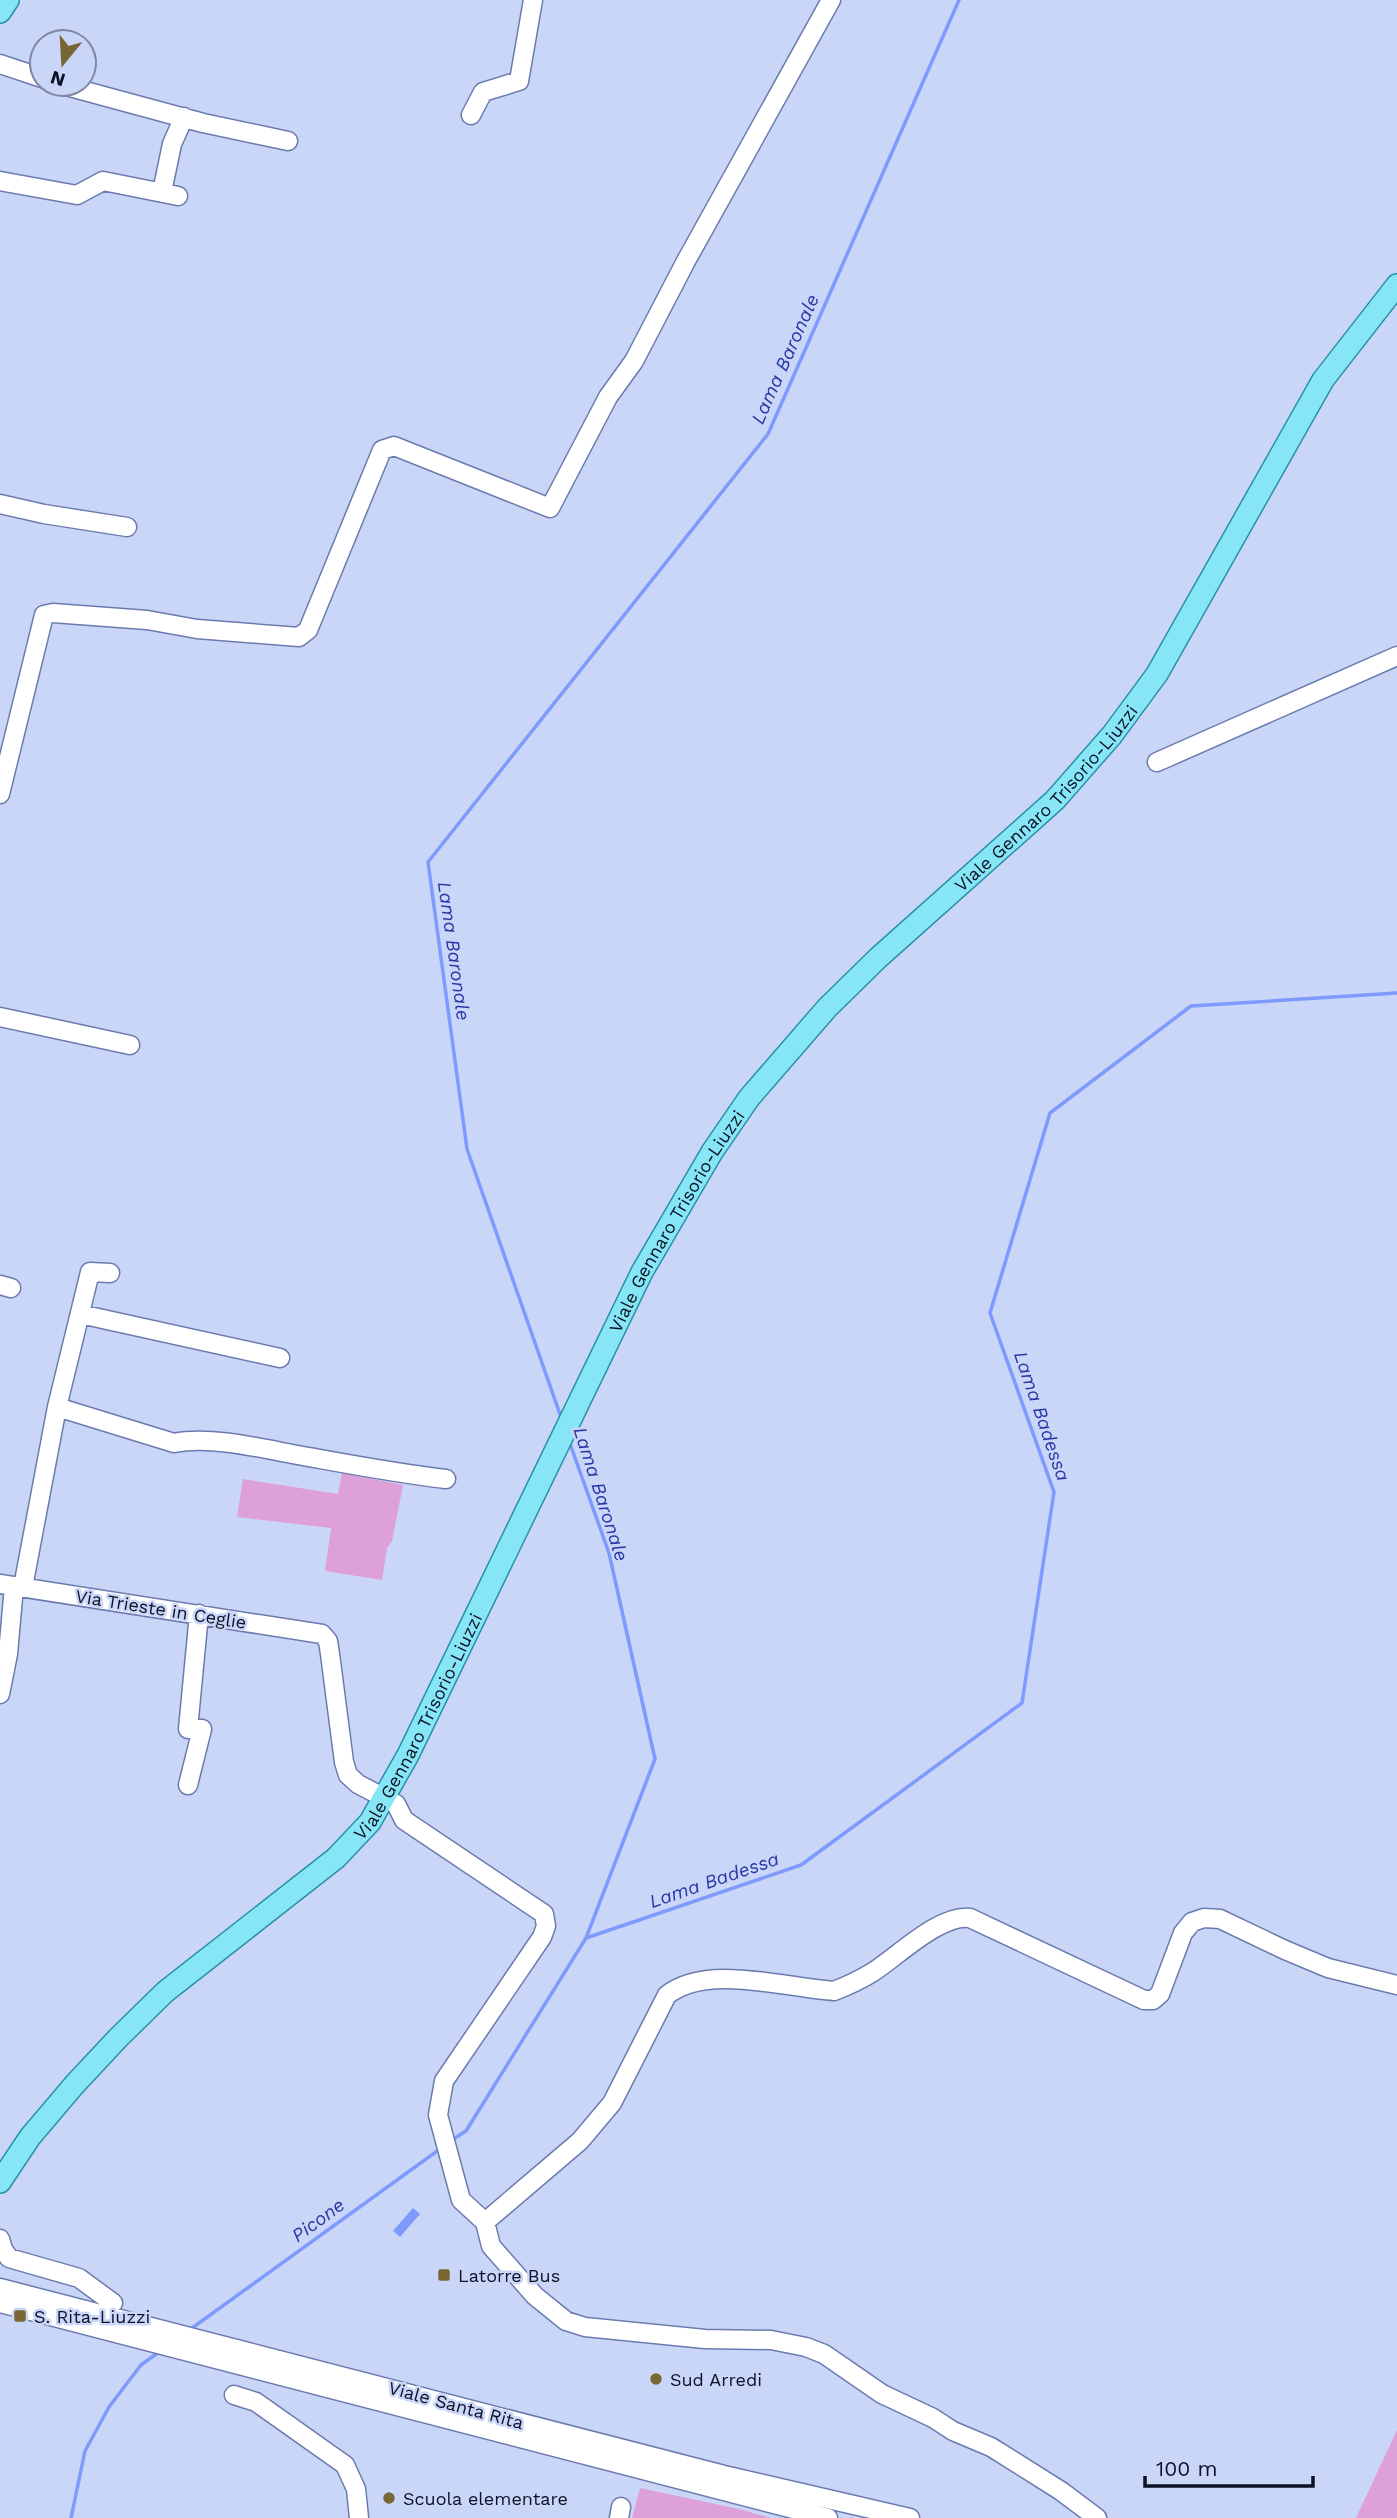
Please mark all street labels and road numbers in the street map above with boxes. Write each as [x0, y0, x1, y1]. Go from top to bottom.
street label: Viale Gennaro Trisorio-Liuzzi [950, 700, 1141, 895]
street label: Viale Gennaro Trisorio-Liuzzi [604, 1106, 748, 1335]
street label: Via Trieste in Ceglie [74, 1585, 248, 1633]
street label: Viale Gennaro Trisorio-Liuzzi [349, 1610, 486, 1844]
street label: Viale Santa Rita [386, 2377, 526, 2433]

